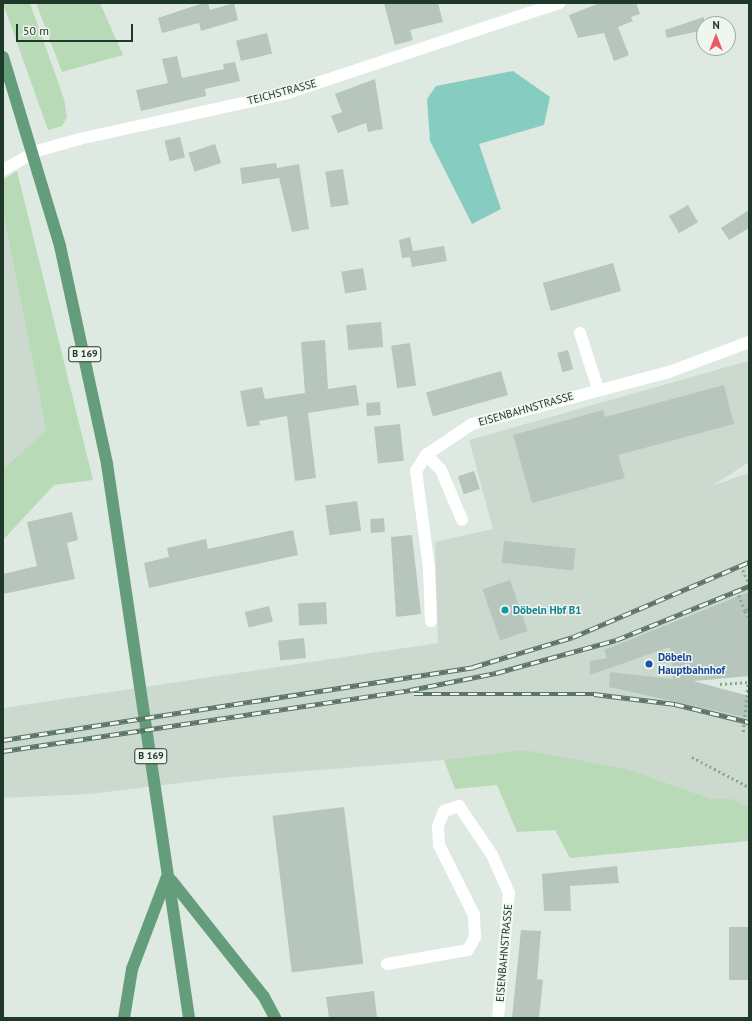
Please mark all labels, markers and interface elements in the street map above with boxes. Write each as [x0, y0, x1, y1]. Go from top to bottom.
scale bar [18, 16, 135, 42]
north arrow [696, 16, 736, 56]
text: N [712, 18, 720, 32]
text: 50 m [23, 23, 49, 38]
street label: TEICHSTRASSE [246, 76, 318, 108]
road number: B 169 [68, 346, 102, 362]
street label: EISENBAHNSTRASSE [477, 389, 575, 429]
place label: Döbeln Hbf B1 [513, 603, 581, 617]
marker: Döbeln Hbf B1 [500, 605, 510, 615]
place label: Döbeln Hauptbahnhof [658, 651, 725, 677]
marker: Döbeln Hauptbahnhof [643, 658, 655, 670]
road number: B 169 [134, 748, 168, 764]
street label: EISENBAHNSTRASSE [493, 904, 515, 1002]

